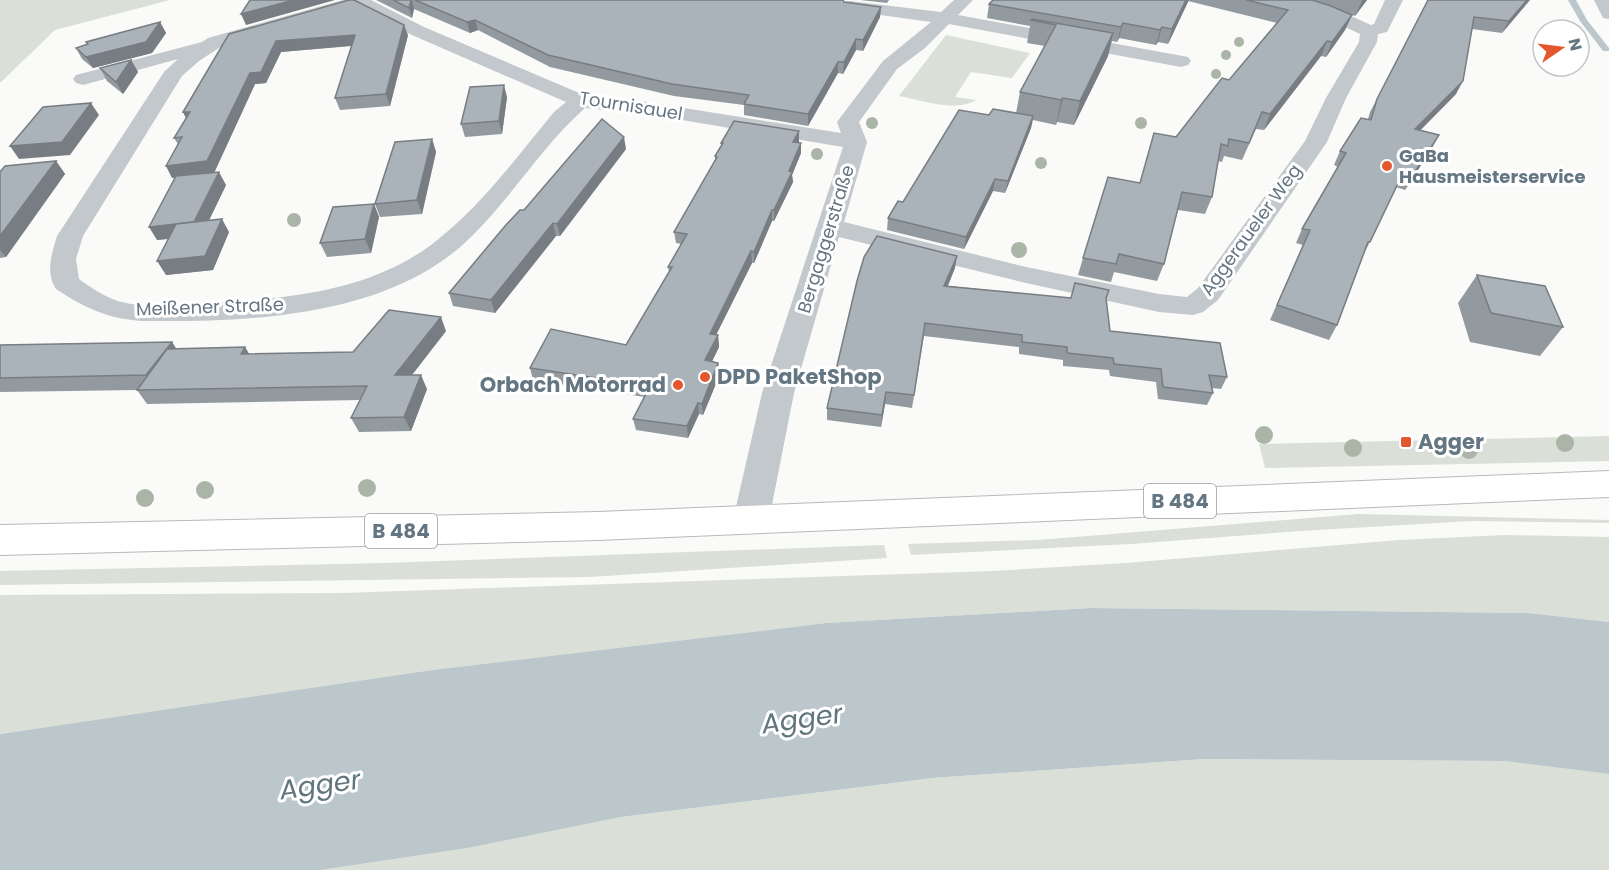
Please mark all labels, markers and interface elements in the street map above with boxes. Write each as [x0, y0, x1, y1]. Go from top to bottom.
north arrow [1531, 18, 1591, 78]
text: N [1562, 36, 1588, 53]
street label: Tournisauel [578, 85, 684, 126]
place label: GaBa Hausmeisterservice [1399, 143, 1586, 189]
street label: Aggeraueler Weg [1194, 159, 1307, 301]
marker: GaBa Hausmeisterservice [1380, 159, 1394, 173]
street label: Bergaggerstraße [791, 162, 860, 316]
street label: Meißener Straße [136, 291, 284, 322]
place label: DPD PaketShop [717, 362, 882, 391]
place label: Orbach Motorrad [480, 370, 666, 399]
marker: DPD PaketShop [698, 370, 712, 384]
marker: Orbach Motorrad [671, 378, 685, 392]
place label: Agger [1418, 427, 1484, 456]
marker: Agger [1399, 435, 1413, 449]
road number: B 484 [1144, 484, 1216, 518]
road number: B 484 [365, 514, 437, 548]
water label: Agger [758, 694, 846, 743]
water label: Agger [276, 760, 364, 809]

